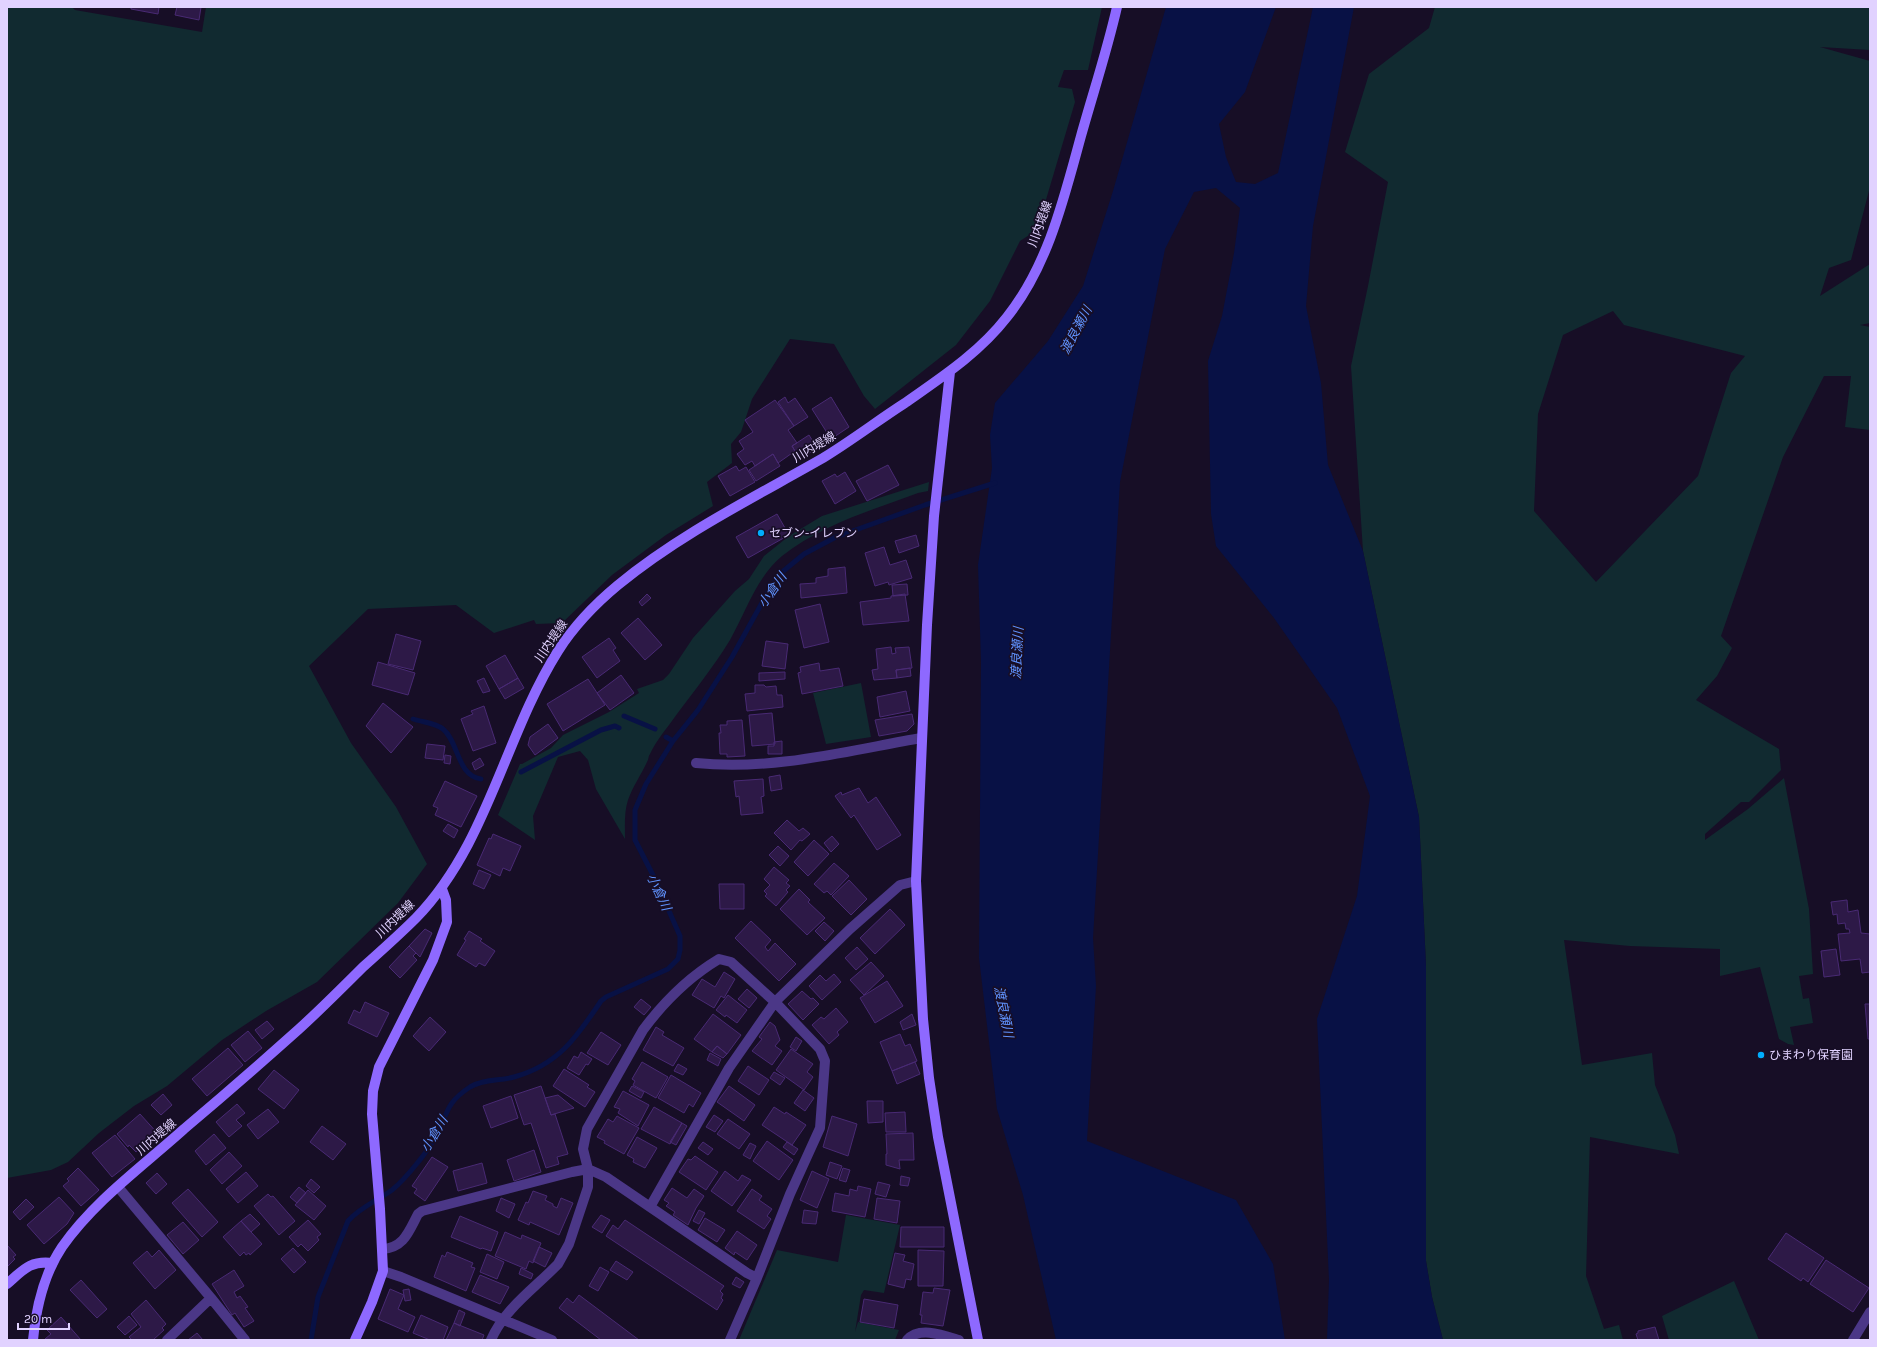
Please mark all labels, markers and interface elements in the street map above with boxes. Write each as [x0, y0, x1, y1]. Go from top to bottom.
street label: 川内堤線 [1025, 199, 1055, 249]
water label: 渡良瀬川 [1057, 302, 1096, 356]
street label: 川内堤線 [790, 429, 838, 465]
place label: セブン-イレブン [769, 526, 857, 540]
marker: セブン-イレブン [756, 528, 766, 538]
water label: 小倉川 [755, 568, 790, 610]
street label: 川内堤線 [532, 617, 570, 665]
water label: 渡良瀬川 [1008, 625, 1026, 679]
water label: 小倉川 [644, 871, 675, 915]
street label: 川内堤線 [373, 897, 417, 941]
water label: 渡良瀬川 [992, 985, 1017, 1041]
place label: ひまわり保育園 [1769, 1048, 1853, 1062]
marker: ひまわり保育園 [1756, 1050, 1766, 1060]
water label: 小倉川 [418, 1112, 451, 1155]
street label: 川内堤線 [133, 1116, 179, 1158]
scale bar [18, 1305, 69, 1331]
text: 20 m [24, 1312, 52, 1326]

